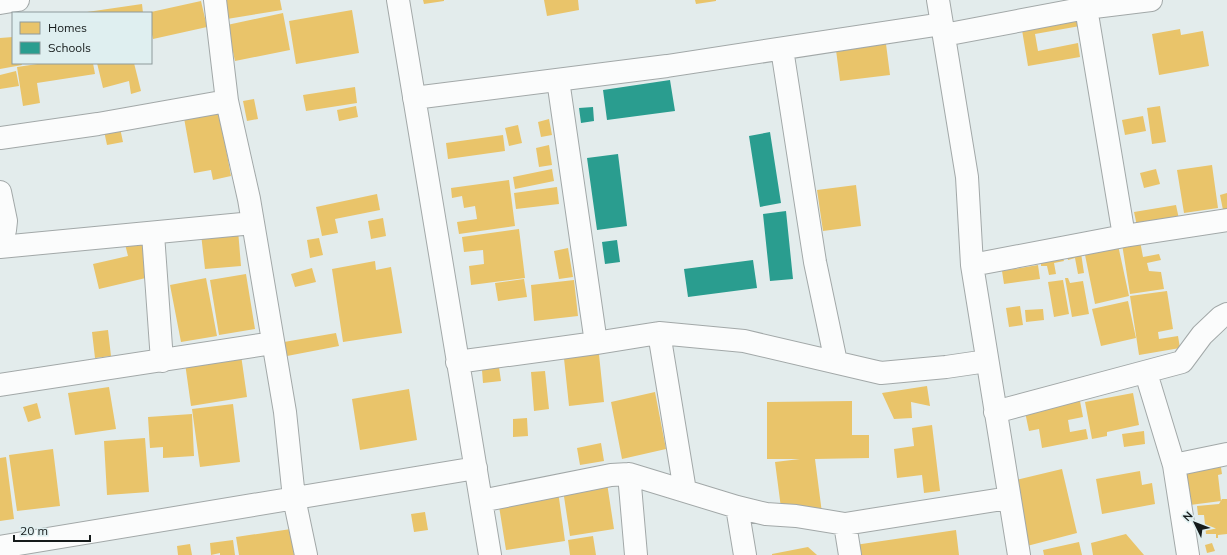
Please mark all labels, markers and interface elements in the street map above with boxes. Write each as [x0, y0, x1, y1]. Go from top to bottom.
legend [12, 12, 152, 64]
text: Homes [48, 20, 87, 35]
text: Schools [48, 40, 91, 55]
north arrow [1175, 503, 1215, 543]
text: N [1180, 508, 1196, 524]
scale bar [14, 517, 90, 543]
text: 20 m [20, 523, 48, 538]

